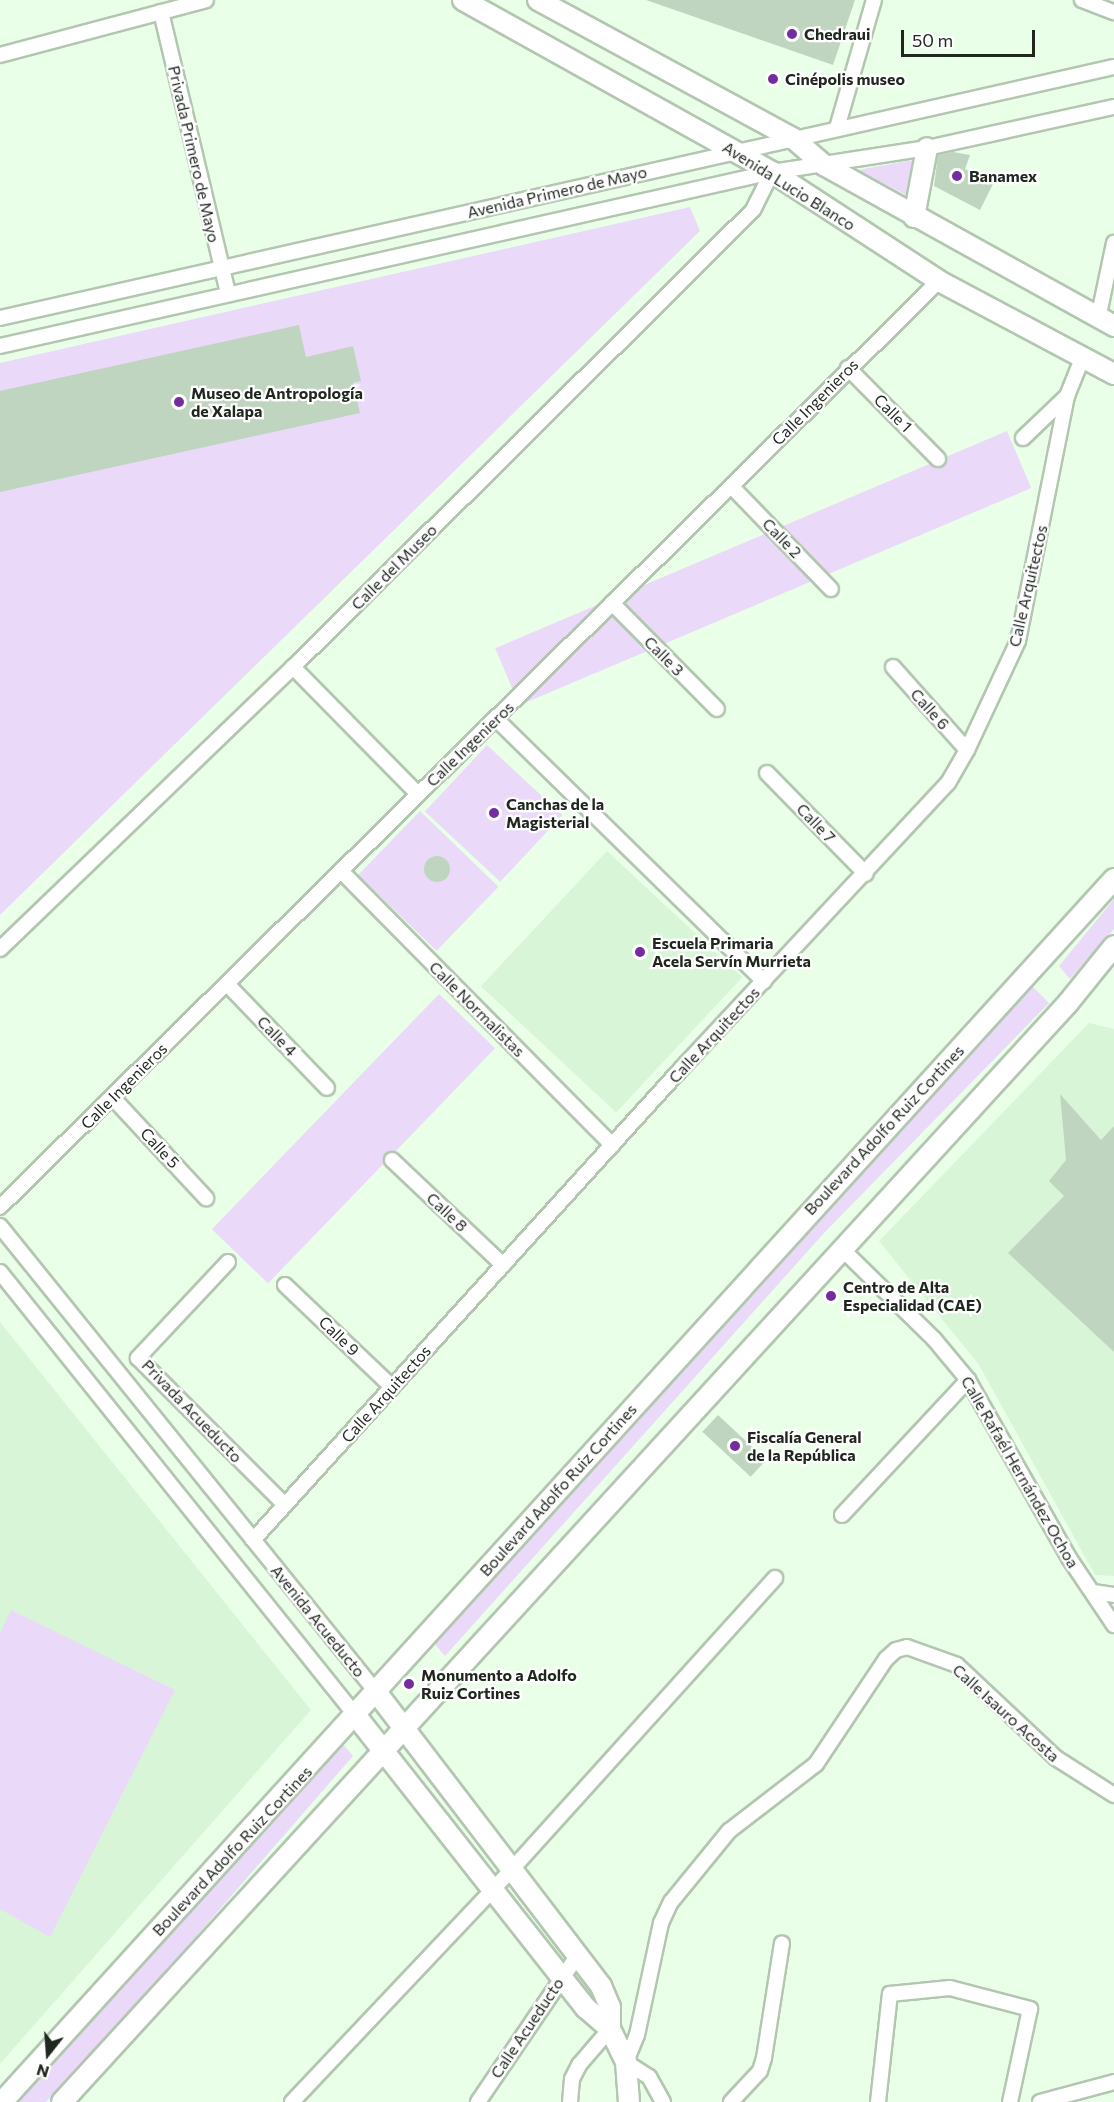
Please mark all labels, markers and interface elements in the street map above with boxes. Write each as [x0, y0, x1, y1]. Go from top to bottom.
scale bar [904, 18, 1038, 56]
place label: Chedraui [804, 24, 870, 44]
marker: Chedraui [785, 27, 799, 41]
text: 50 m [912, 29, 953, 51]
street label: Privada Primero de Mayo [164, 64, 224, 244]
place label: Cinépolis museo [785, 69, 905, 89]
marker: Cinépolis museo [766, 72, 780, 86]
street label: Avenida Lucio Blanco [719, 137, 859, 235]
street label: Avenida Primero de Mayo [465, 162, 649, 222]
place label: Banamex [969, 166, 1037, 186]
marker: Banamex [950, 169, 964, 183]
street label: Calle Ingenieros [768, 355, 862, 449]
place label: Museo de Antropología de Xalapa [191, 383, 363, 421]
street label: Calle 1 [870, 390, 916, 436]
marker: Museo de Antropología de Xalapa [172, 395, 186, 409]
street label: Calle 2 [758, 514, 806, 562]
street label: Calle del Museo [347, 520, 441, 614]
street label: Calle Arquitectos [1005, 523, 1051, 649]
street label: Calle 3 [640, 632, 688, 680]
street label: Calle 6 [907, 684, 953, 734]
street label: Calle Ingenieros [422, 697, 518, 791]
place label: Canchas de la Magisterial [506, 794, 604, 832]
street label: Calle 7 [793, 799, 839, 847]
marker: Canchas de la Magisterial [487, 806, 501, 820]
place label: Escuela Primaria Acela Servín Murrieta [652, 933, 811, 971]
marker: Escuela Primaria Acela Servín Murrieta [633, 945, 647, 959]
street label: Calle Normalistas [425, 957, 529, 1061]
street label: Calle Arquitectos [665, 983, 763, 1087]
street label: Calle 4 [253, 1012, 301, 1060]
street label: Calle Ingenieros [77, 1039, 171, 1133]
street label: Boulevard Adolfo Ruiz Cortines [800, 1041, 968, 1219]
street label: Calle 5 [137, 1124, 183, 1172]
street label: Calle 8 [423, 1188, 471, 1236]
place label: Centro de Alta Especialidad (CAE) [843, 1277, 982, 1315]
marker: Centro de Alta Especialidad (CAE) [824, 1289, 838, 1303]
street label: Calle 9 [315, 1312, 363, 1360]
street label: Calle Arquitectos [337, 1341, 435, 1447]
street label: Privada Acueducto [138, 1356, 246, 1466]
street label: Calle Rafaél Hernández Ochoa [957, 1373, 1083, 1571]
street label: Boulevard Adolfo Ruiz Cortines [476, 1400, 640, 1580]
place label: Fiscalía General de la República [747, 1427, 862, 1465]
marker: Fiscalía General de la República [728, 1439, 742, 1453]
street label: Avenida Acueducto [267, 1561, 369, 1681]
street label: Calle Isauro Acosta [949, 1660, 1063, 1766]
place label: Monumento a Adolfo Ruiz Cortines [421, 1665, 577, 1703]
marker: Monumento a Adolfo Ruiz Cortines [402, 1677, 416, 1691]
street label: Boulevard Adolfo Ruiz Cortines [148, 1762, 316, 1940]
street label: Calle Acueducto [486, 1974, 568, 2082]
north arrow [18, 2024, 78, 2084]
text: N [34, 2061, 51, 2083]

